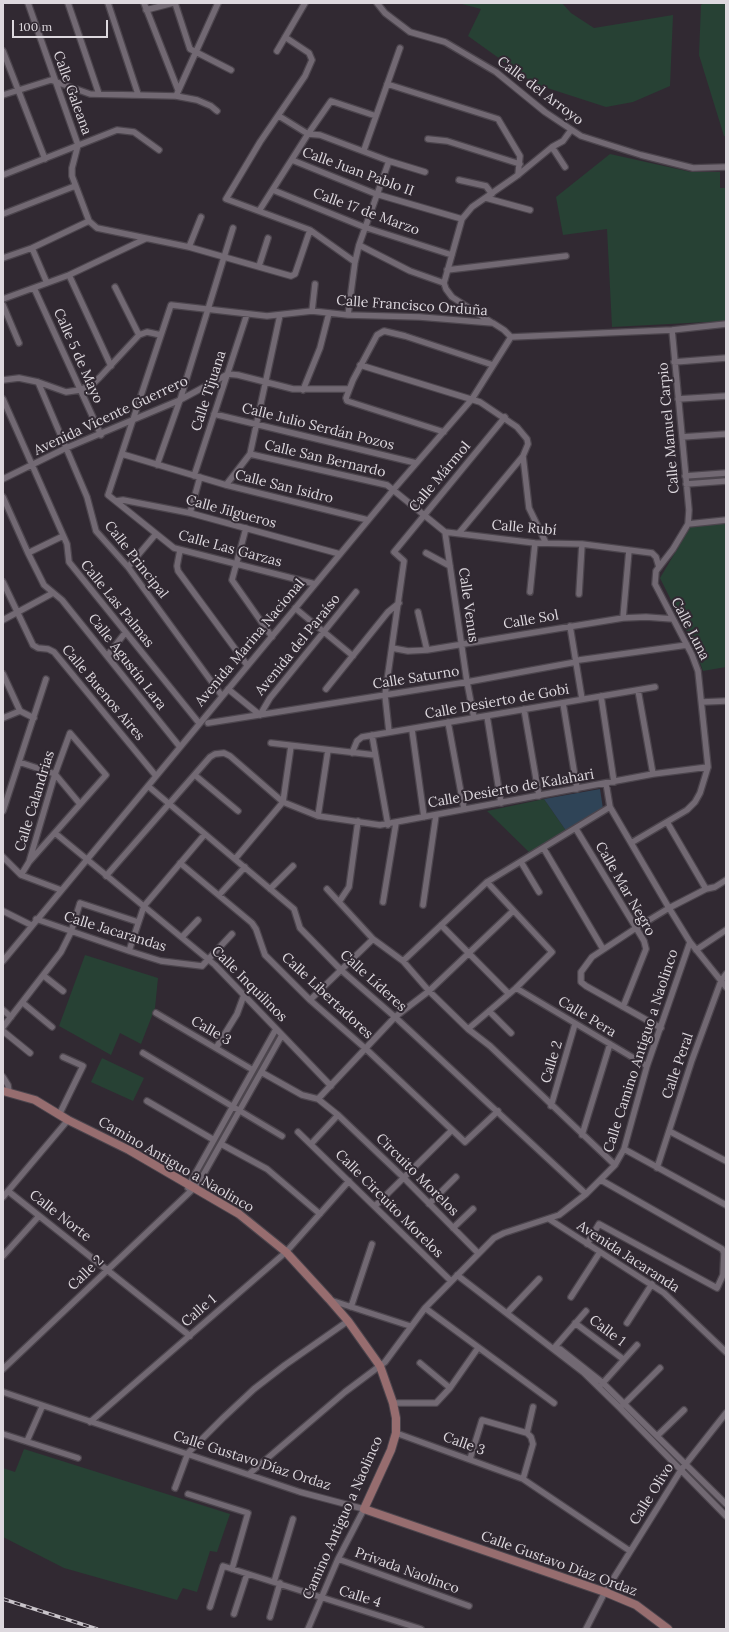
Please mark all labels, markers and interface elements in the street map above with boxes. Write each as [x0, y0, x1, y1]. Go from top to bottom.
scale bar [14, 12, 110, 38]
text: 100 m [19, 19, 52, 34]
street label: Calle Galeana [49, 49, 95, 137]
street label: Calle del Arroyo [494, 53, 586, 129]
street label: Calle Juan Pablo II [300, 144, 416, 200]
street label: Calle 17 de Marzo [310, 185, 422, 239]
street label: Calle Francisco Orduña [336, 292, 488, 320]
street label: Calle 5 de Mayo [50, 306, 106, 406]
street label: Calle Tijuana [188, 349, 230, 433]
street label: Calle Manuel Carpio [655, 362, 683, 494]
street label: Avenida Vicente Guerrero [31, 373, 191, 459]
street label: Calle Julio Serdán Pozos [240, 400, 396, 454]
street label: Calle San Bernardo [263, 437, 387, 481]
street label: Calle Mármol [406, 438, 474, 516]
street label: Calle San Isidro [233, 467, 335, 507]
street label: Calle Jilgueros [184, 492, 278, 532]
street label: Calle Rubí [491, 517, 557, 539]
street label: Calle Principal [101, 518, 171, 602]
street label: Calle Las Garzas [176, 527, 284, 571]
street label: Calle Las Palmas [77, 557, 157, 651]
street label: Calle Venus [454, 566, 482, 644]
street label: Avenida Marina Nacional [192, 576, 308, 710]
street label: Avenida del Paraíso [252, 591, 344, 699]
street label: Calle Luna [667, 595, 713, 663]
street label: Calle Sol [502, 607, 560, 633]
street label: Calle Agustín Lara [84, 610, 170, 714]
street label: Calle Buenos Aires [58, 642, 148, 744]
street label: Calle Saturno [371, 663, 461, 693]
street label: Calle Desierto de Gobi [424, 681, 570, 723]
street label: Calle Calandrias [12, 749, 58, 853]
street label: Calle Desierto de Kalahari [427, 766, 595, 812]
street label: Calle Mar Negro [591, 839, 659, 939]
street label: Calle Jacarandas [62, 908, 168, 956]
street label: Calle Inquilinos [208, 943, 290, 1025]
street label: Calle Líderes [336, 947, 410, 1015]
street label: Calle Camino Antiguo a Naolinco [600, 947, 682, 1155]
street label: Calle Libertadores [278, 949, 376, 1043]
street label: Calle Pera [555, 993, 619, 1041]
street label: Calle 3 [188, 1013, 234, 1049]
street label: Calle Peral [659, 1031, 697, 1101]
street label: Calle 2 [538, 1039, 566, 1085]
street label: Camino Antiguo a Naolinco [95, 1113, 257, 1217]
street label: Circuito Morelos [372, 1130, 462, 1220]
street label: Calle Circuito Morelos [332, 1147, 446, 1261]
street label: Calle Norte [26, 1187, 94, 1245]
street label: Avenida Jacaranda [574, 1218, 682, 1296]
street label: Calle 2 [65, 1252, 107, 1294]
street label: Calle 1 [178, 1291, 220, 1331]
street label: Calle 1 [586, 1312, 628, 1350]
street label: Calle Gustavo Díaz Ordaz [171, 1428, 333, 1494]
street label: Calle 3 [441, 1429, 487, 1459]
street label: Camino Antiguo a Naolinco [299, 1434, 387, 1602]
street label: Calle Olivo [626, 1460, 678, 1528]
street label: Calle Gustavo Díaz Ordaz [479, 1528, 639, 1600]
street label: Privada Naolinco [353, 1544, 461, 1598]
street label: Calle 4 [337, 1583, 383, 1611]

